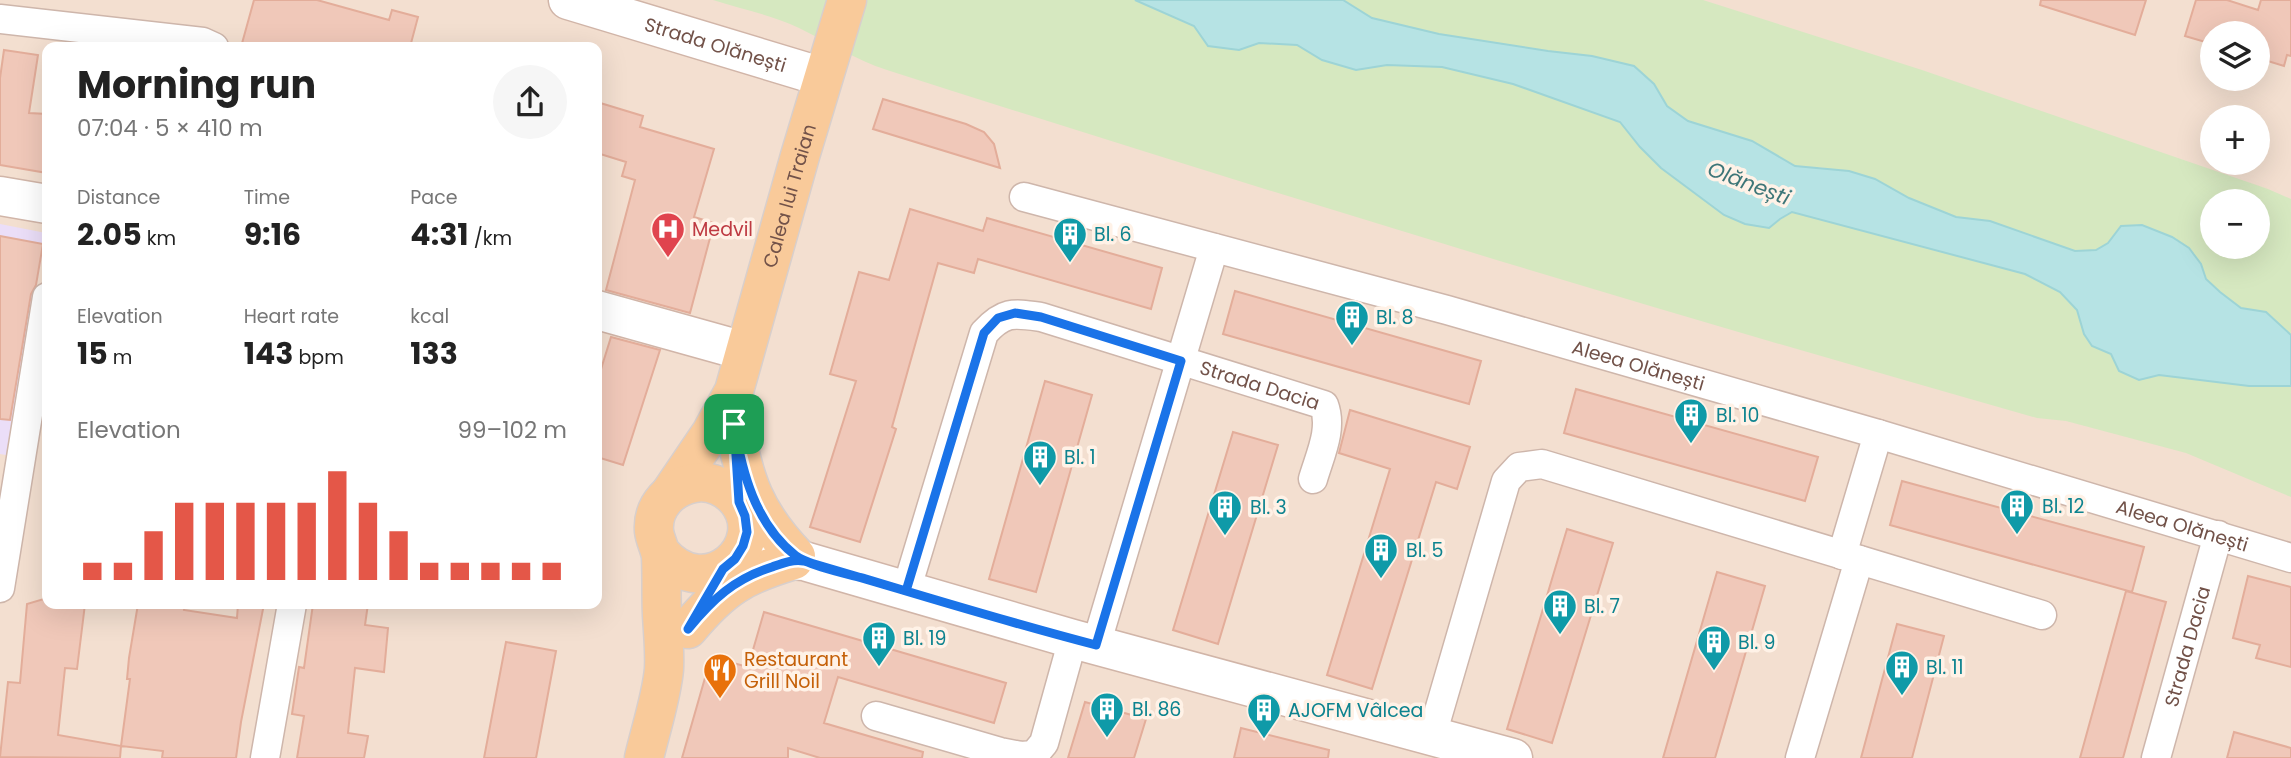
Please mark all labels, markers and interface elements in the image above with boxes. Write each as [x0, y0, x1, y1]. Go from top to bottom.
street label: Strada Olănești [641, 10, 790, 79]
map controls [2200, 21, 2270, 259]
button: layers [2200, 21, 2270, 91]
text: Morning run [77, 58, 316, 111]
button: share [493, 65, 567, 139]
button: + [2200, 105, 2270, 175]
text: 07:04 · 5 × 410 m [77, 112, 263, 144]
street label: Calea lui Traian [756, 121, 822, 271]
water label: Olănești [1704, 154, 1795, 212]
text: Distance [77, 184, 160, 211]
text: Time [244, 184, 290, 211]
text: Pace [410, 184, 458, 211]
button: − [2200, 189, 2270, 259]
hospital icon: Medvil [649, 210, 687, 259]
text: 2.05 [77, 213, 142, 256]
text: 9:16 [244, 213, 301, 256]
text: 4:31 [410, 213, 469, 256]
building icon: Bl. 6 [1051, 215, 1089, 264]
place label: Medvil [692, 216, 753, 243]
place label: Bl. 6 [1094, 221, 1131, 248]
text: km [142, 225, 176, 252]
text: /km [469, 225, 512, 252]
building icon: Bl. 8 [1333, 298, 1371, 347]
text: Elevation [77, 303, 163, 330]
text: Heart rate [244, 303, 339, 330]
text: kcal [410, 303, 449, 330]
place label: Bl. 8 [1376, 304, 1413, 331]
text: 15 [77, 332, 108, 375]
text: 143 [244, 332, 293, 375]
text: 133 [410, 332, 458, 375]
street label: Aleea Olănești [1569, 333, 1708, 397]
text: m [108, 344, 132, 371]
text: bpm [293, 344, 344, 371]
street label: Strada Dacia [1197, 354, 1323, 416]
pin [704, 394, 764, 454]
building icon: Bl. 10 [1672, 396, 1710, 445]
place label: Bl. 10 [1716, 402, 1759, 429]
icon: arrive [715, 405, 753, 443]
text: Elevation [77, 414, 181, 446]
text: 99–102 m [458, 414, 567, 446]
building icon: Bl. 1 [1021, 438, 1059, 487]
place label: Bl. 1 [1064, 444, 1095, 471]
building icon: Bl. 12 [1998, 487, 2036, 536]
building icon: Bl. 3 [1206, 488, 1244, 537]
place label: Bl. 12 [2042, 493, 2084, 520]
street label: Aleea Olănești [2113, 493, 2252, 558]
place label: Bl. 3 [1250, 494, 1287, 521]
building icon: Bl. 5 [1362, 531, 1400, 580]
place label: Bl. 5 [1406, 537, 1443, 564]
street label: Strada Dacia [2157, 583, 2217, 710]
building icon: Bl. 7 [1541, 587, 1579, 636]
place label: Bl. 7 [1584, 593, 1620, 620]
building icon: Bl. 19 [860, 619, 898, 668]
building icon: Bl. 9 [1695, 623, 1733, 672]
place label: Bl. 19 [903, 625, 946, 652]
place label: Bl. 9 [1738, 629, 1775, 656]
place label: Restaurant Grill Noil [744, 646, 848, 695]
building icon: Bl. 11 [1883, 648, 1921, 697]
restaurant icon: Restaurant Grill Noil [701, 651, 739, 700]
place label: Bl. 11 [1926, 654, 1964, 681]
building icon: Bl. 86 [1088, 690, 1126, 739]
building icon: AJOFM Vâlcea [1245, 691, 1283, 740]
place label: Bl. 86 [1132, 696, 1181, 723]
place label: AJOFM Vâlcea [1288, 697, 1423, 724]

